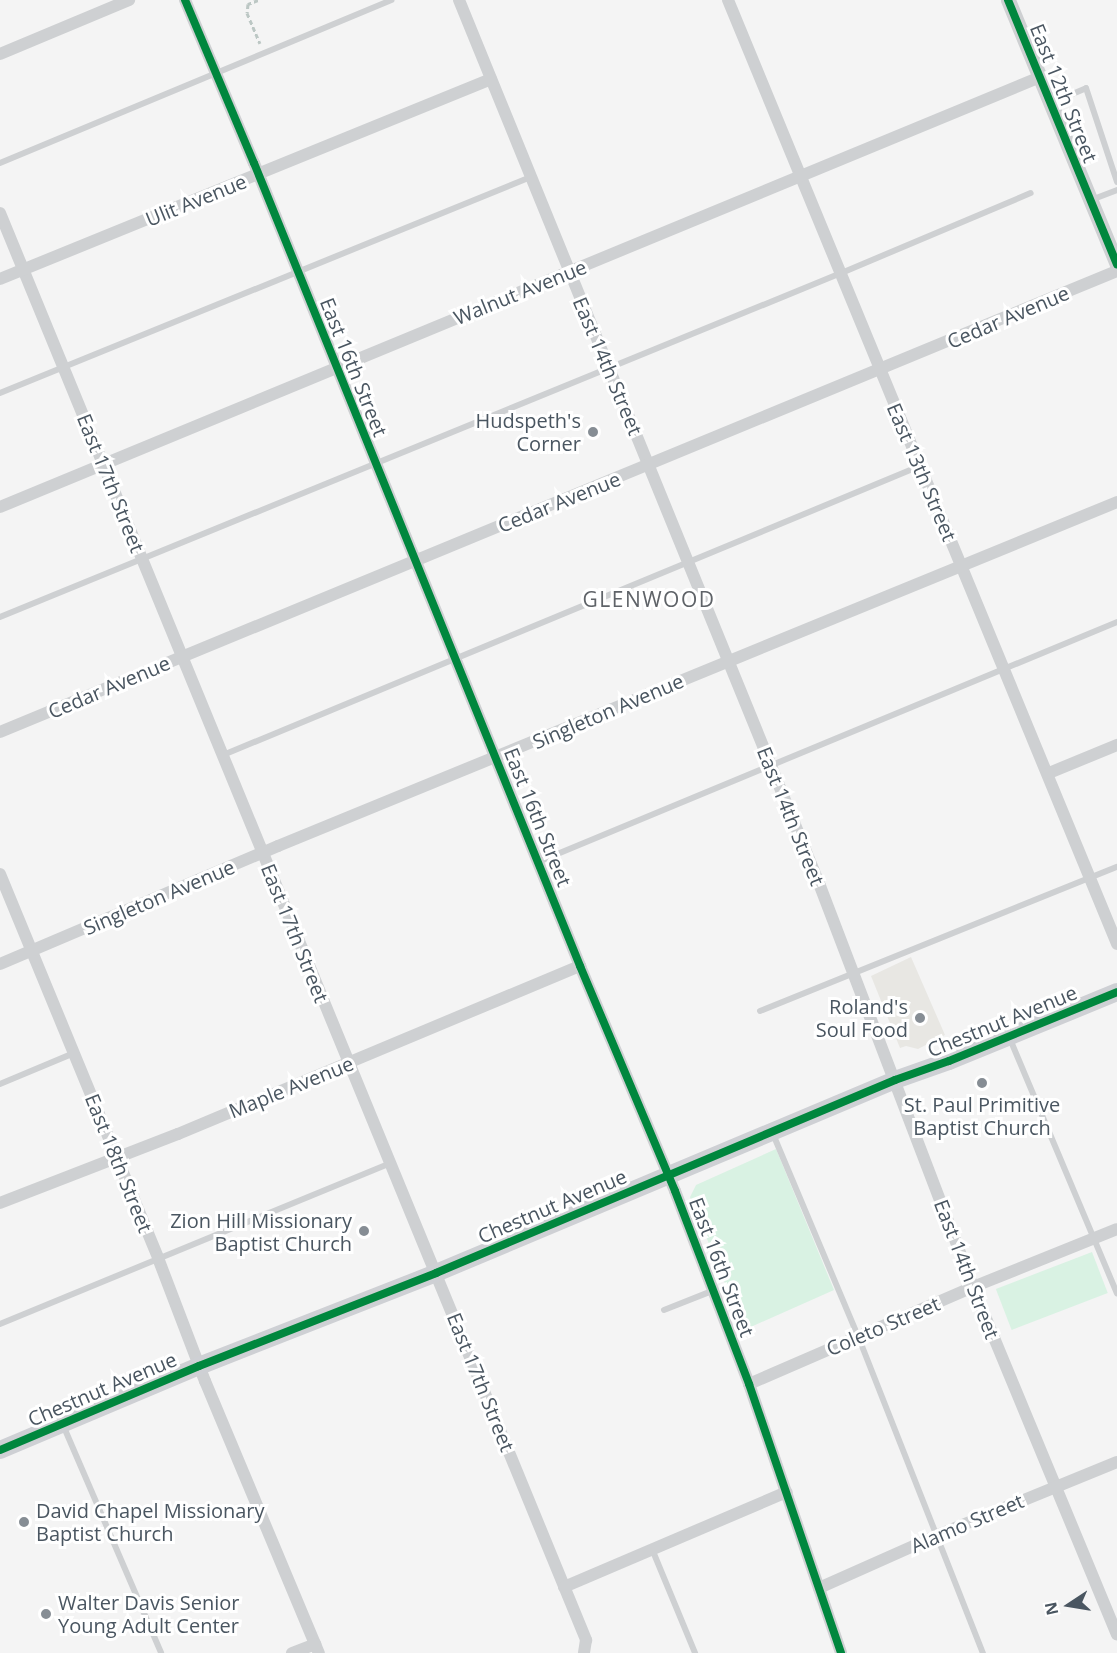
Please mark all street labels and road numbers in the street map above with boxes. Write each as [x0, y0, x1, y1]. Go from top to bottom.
street label: East 12th Street [1025, 20, 1103, 166]
street label: Ulit Avenue [142, 169, 250, 231]
street label: Walnut Avenue [450, 254, 590, 330]
street label: Cedar Avenue [943, 281, 1073, 353]
street label: East 14th Street [568, 293, 648, 439]
street label: East 16th Street [315, 294, 393, 440]
street label: East 13th Street [882, 399, 962, 545]
street label: East 17th Street [72, 410, 150, 556]
street label: Cedar Avenue [494, 466, 624, 538]
street label: Cedar Avenue [44, 651, 174, 723]
street label: Singleton Avenue [529, 668, 687, 754]
street label: East 14th Street [752, 743, 830, 889]
street label: East 16th Street [499, 744, 577, 890]
street label: Singleton Avenue [80, 854, 238, 940]
street label: East 17th Street [256, 860, 334, 1006]
street label: Chestnut Avenue [924, 980, 1080, 1062]
street label: Maple Avenue [225, 1051, 357, 1123]
street label: East 18th Street [80, 1090, 158, 1236]
street label: Chestnut Avenue [474, 1164, 630, 1248]
street label: East 16th Street [684, 1194, 760, 1340]
street label: East 14th Street [929, 1196, 1005, 1342]
street label: Coleto Street [823, 1291, 943, 1361]
street label: East 17th Street [442, 1309, 520, 1455]
street label: Chestnut Avenue [24, 1347, 180, 1431]
street label: Alamo Street [907, 1488, 1027, 1558]

